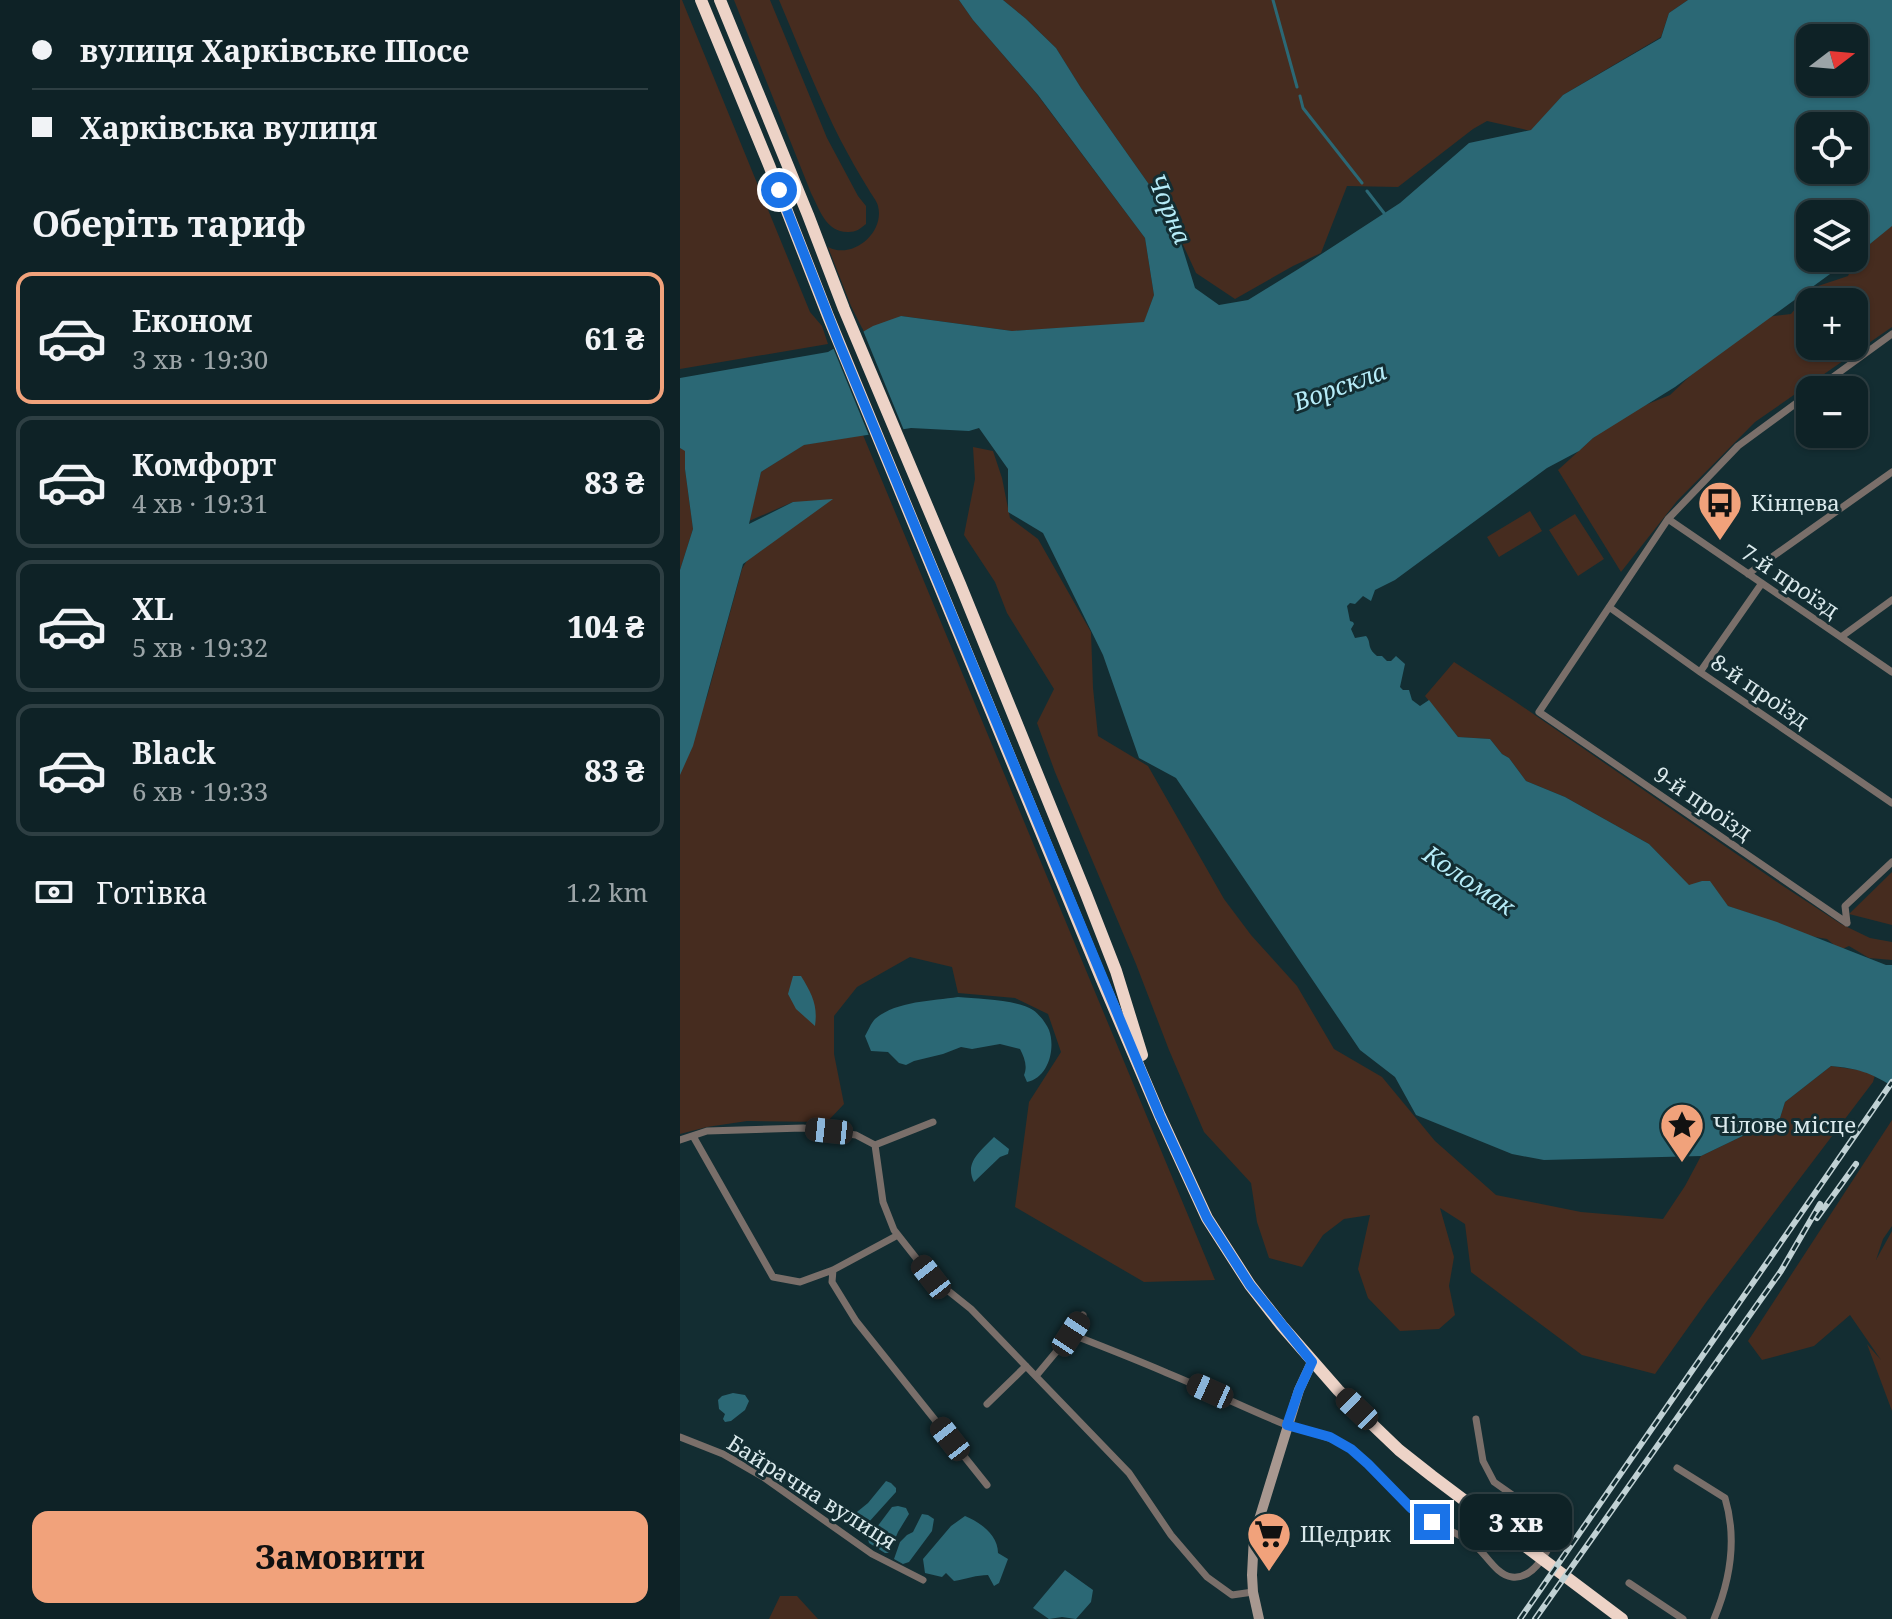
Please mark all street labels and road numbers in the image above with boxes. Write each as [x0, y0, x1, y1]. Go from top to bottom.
street label: 7-й проїзд [1736, 536, 1846, 624]
street label: 8-й проїзд [1706, 646, 1816, 734]
street label: 9-й проїзд [1649, 758, 1759, 846]
street label: Байрачна вулиця [722, 1427, 903, 1555]

